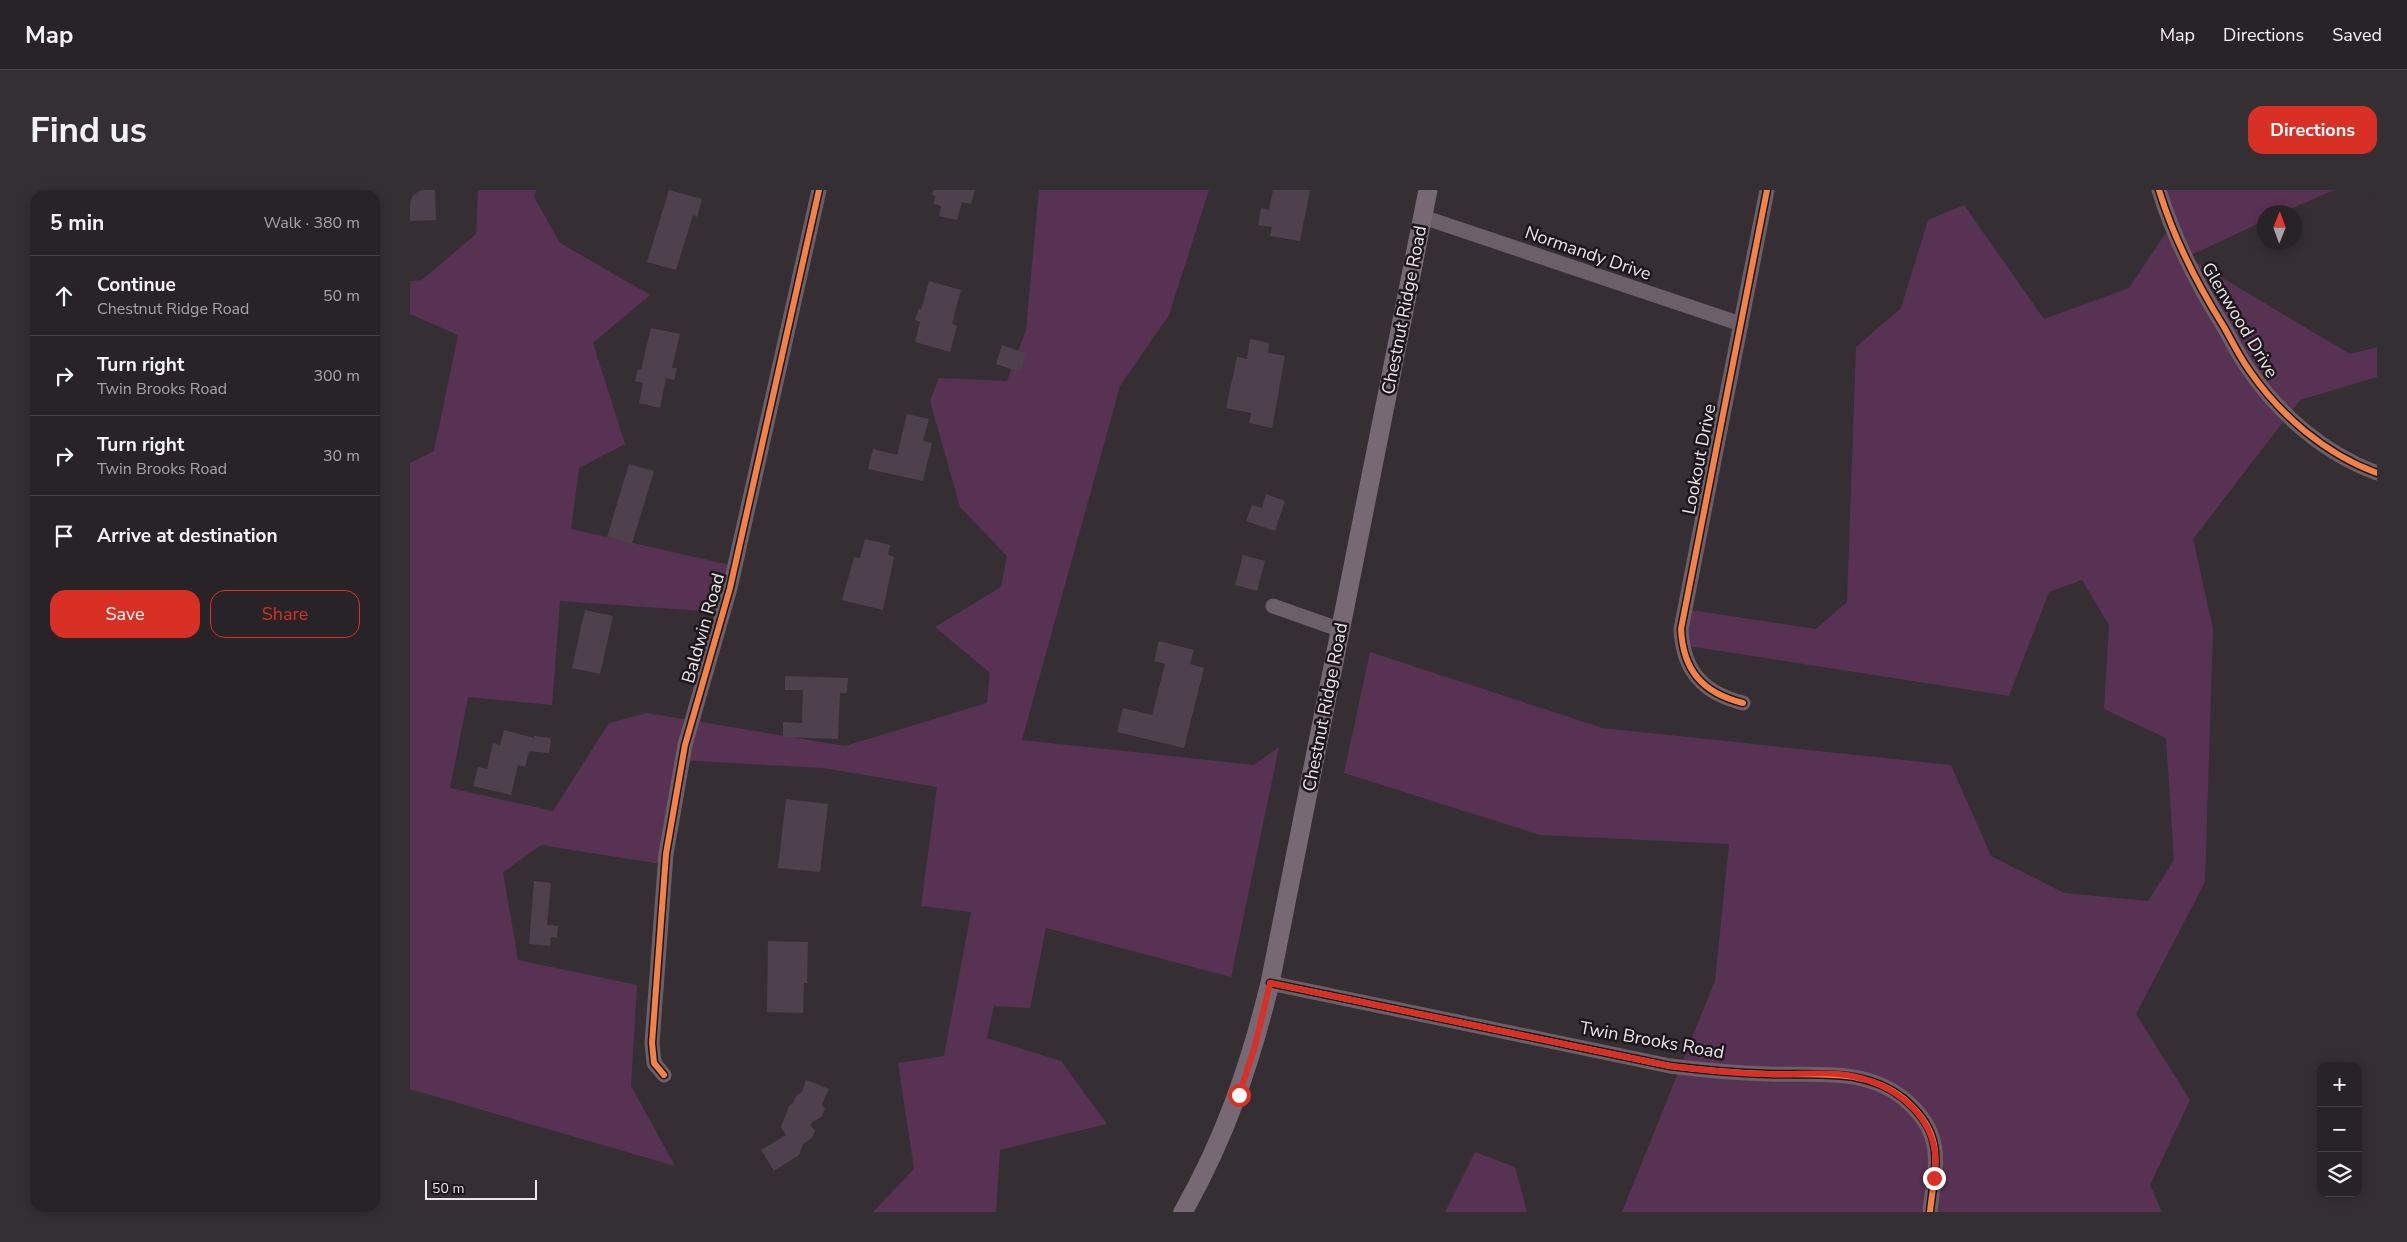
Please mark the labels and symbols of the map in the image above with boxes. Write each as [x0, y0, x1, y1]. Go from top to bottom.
north arrow [2257, 205, 2302, 250]
street label: Normandy Drive [1522, 220, 1654, 286]
street label: Chestnut Ridge Road [1376, 224, 1432, 396]
street label: Glenwood Drive [2196, 258, 2284, 382]
street label: Lookout Drive [1677, 402, 1721, 516]
street label: Baldwin Road [676, 570, 730, 686]
street label: Chestnut Ridge Road [1297, 621, 1353, 793]
street label: Twin Brooks Road [1578, 1015, 1726, 1065]
route start [1228, 1084, 1251, 1107]
route end [1923, 1167, 1946, 1190]
scale bar [425, 1177, 538, 1200]

